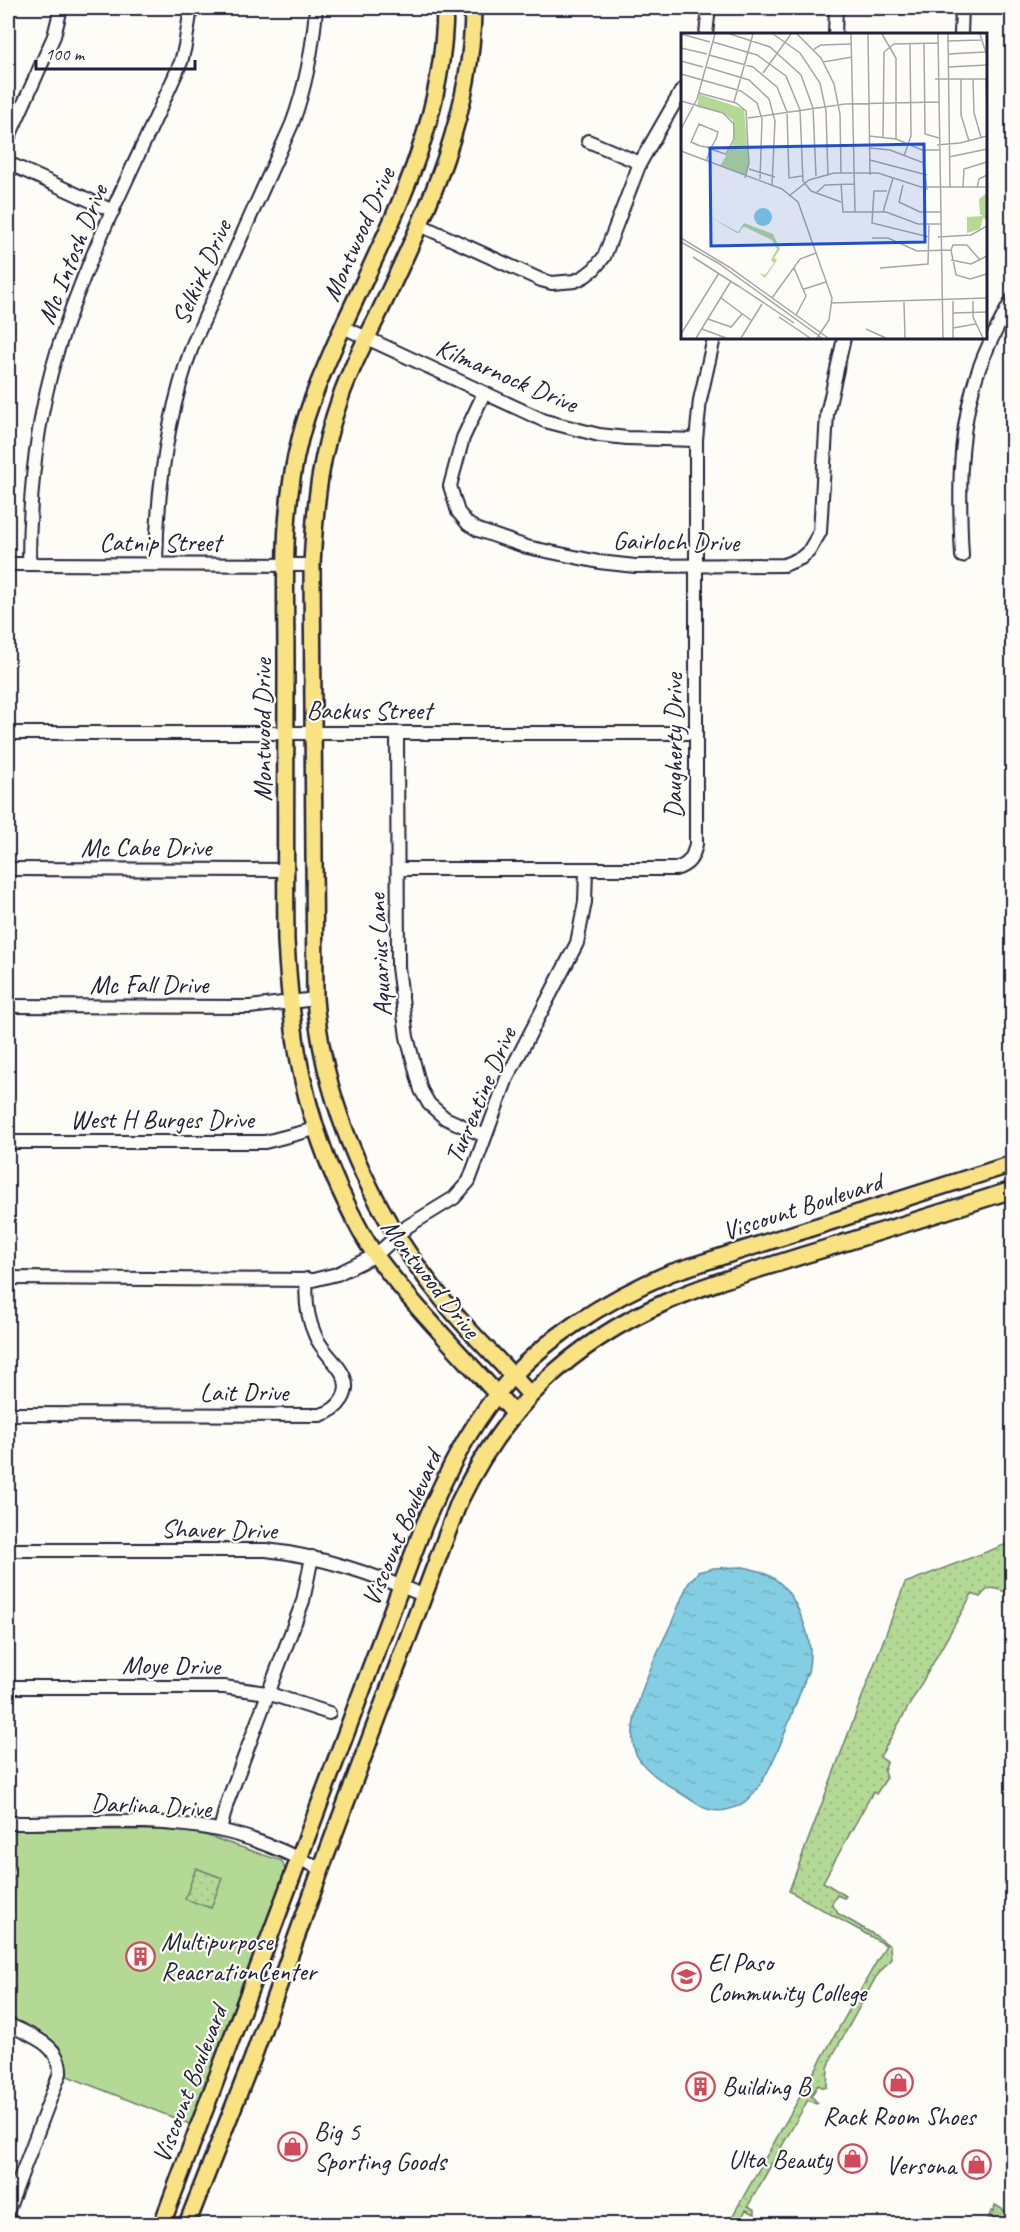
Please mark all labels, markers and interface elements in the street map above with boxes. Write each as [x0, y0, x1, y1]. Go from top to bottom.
scale bar [36, 33, 195, 71]
inset map [681, 33, 987, 339]
text: 100 m [45, 43, 86, 65]
street label: Montwood Drive [314, 161, 403, 306]
street label: Mc Intosh Drive [30, 178, 116, 329]
street label: Selkirk Drive [164, 212, 240, 330]
street label: Kilmarnock Drive [431, 331, 584, 421]
street label: Gairloch Drive [613, 524, 741, 559]
street label: Catnip Street [99, 526, 224, 559]
street label: Montwood Drive [246, 657, 279, 801]
street label: Daugherty Drive [657, 672, 690, 819]
street label: Backus Street [306, 694, 435, 727]
street label: Mc Cabe Drive [81, 831, 214, 864]
street label: Aquarius Lane [360, 891, 399, 1017]
street label: Mc Fall Drive [90, 968, 210, 1001]
street label: Turrentine Drive [437, 1021, 524, 1168]
street label: West H Burges Drive [70, 1103, 256, 1136]
street label: Viscount Boulevard [718, 1164, 890, 1248]
street label: Montwood Drive [374, 1212, 489, 1346]
street label: Lait Drive [200, 1376, 291, 1409]
street label: Viscount Boulevard [354, 1442, 450, 1611]
street label: Shaver Drive [161, 1512, 280, 1547]
street label: Moye Drive [122, 1648, 223, 1683]
street label: Darlina Drive [90, 1786, 213, 1825]
place label: Multipurpose ReacrationCenter [161, 1925, 319, 1988]
building icon: Multipurpose ReacrationCenter [124, 1940, 156, 1972]
place label: El Paso Community College [708, 1946, 868, 2009]
school or university icon: El Paso Community College [671, 1961, 703, 1993]
street label: Viscount Boulevard [144, 1997, 236, 2167]
shop icon: Rack Room Shoes [883, 2066, 915, 2098]
building icon: Building B [685, 2070, 717, 2102]
place label: Building B [722, 2070, 812, 2103]
place label: Rack Room Shoes [823, 2100, 978, 2133]
place label: Big 5 Sporting Goods [314, 2115, 448, 2178]
shop icon: Big 5 Sporting Goods [277, 2130, 309, 2162]
place label: Ulta Beauty [728, 2143, 834, 2176]
shop icon: Ulta Beauty [837, 2143, 869, 2175]
place label: Versona [886, 2149, 958, 2182]
shop icon: Versona [961, 2149, 993, 2181]

